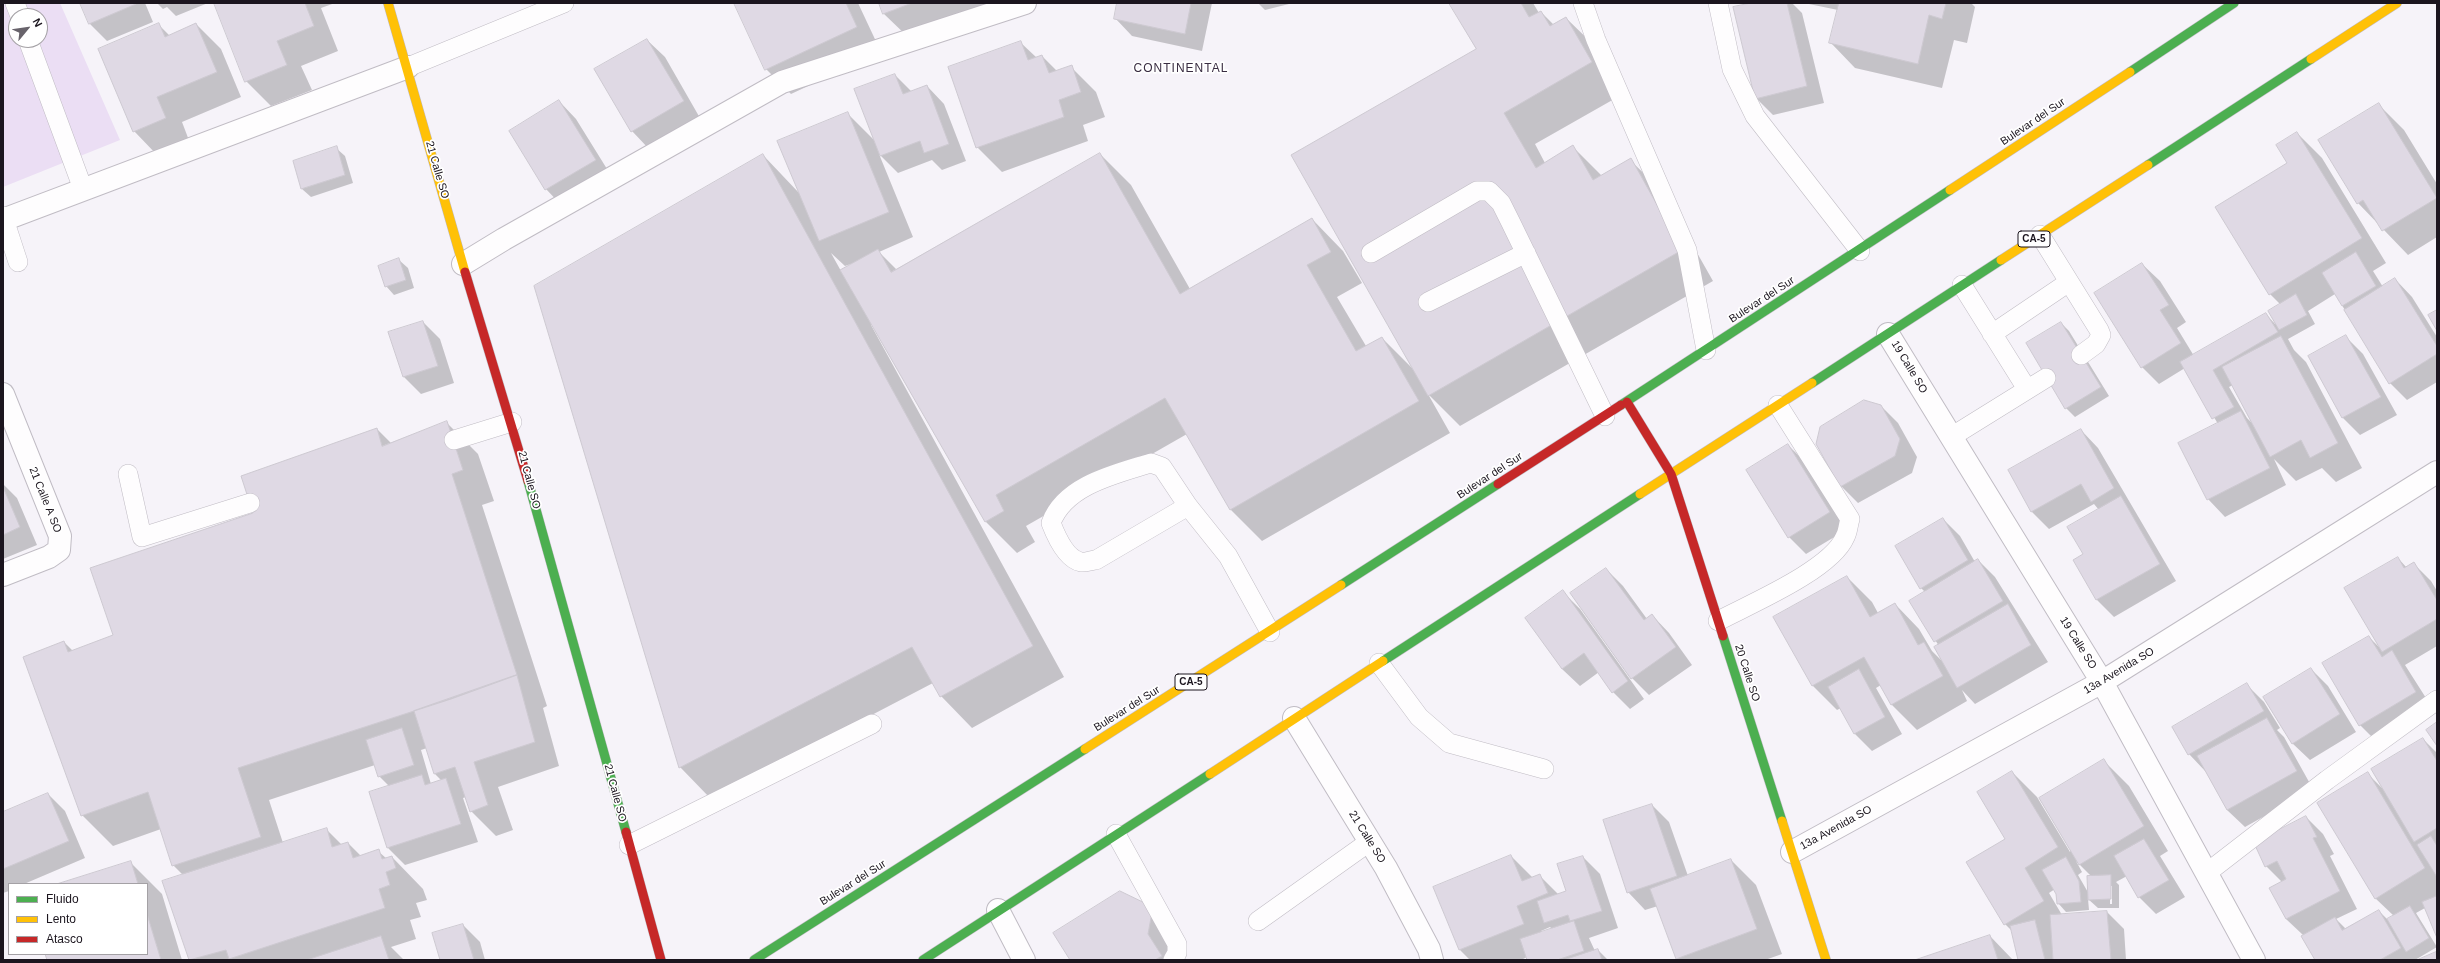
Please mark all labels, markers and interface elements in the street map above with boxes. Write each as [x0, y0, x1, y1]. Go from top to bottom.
north arrow [8, 8, 48, 48]
text: N [30, 16, 45, 29]
district label: CONTINENTAL [1134, 62, 1228, 76]
street label: Bulevar del Sur [1998, 96, 2068, 148]
street label: 21 Calle SO [422, 140, 452, 200]
road number: CA-5 [2018, 231, 2050, 247]
street label: Bulevar del Sur [1727, 274, 1797, 326]
street label: 19 Calle SO [1888, 338, 1930, 396]
street label: 21 Calle SO [515, 450, 543, 510]
street label: Bulevar del Sur [1455, 450, 1525, 502]
street label: 21 Calle A SO [26, 465, 64, 535]
street label: 19 Calle SO [2057, 614, 2099, 672]
street label: 20 Calle SO [1732, 643, 1762, 703]
street label: 13a Avenida SO [2081, 645, 2157, 697]
road number: CA-5 [1175, 674, 1207, 690]
street label: Bulevar del Sur [1092, 683, 1162, 735]
street label: 21 Calle SO [601, 763, 629, 823]
street label: 13a Avenida SO [1798, 803, 1874, 853]
street label: 21 Calle SO [1346, 808, 1388, 866]
street label: Bulevar del Sur [818, 857, 888, 909]
legend [8, 883, 148, 955]
text: Fluido [46, 892, 79, 906]
text: Lento [46, 912, 76, 926]
text: Atasco [46, 932, 83, 946]

